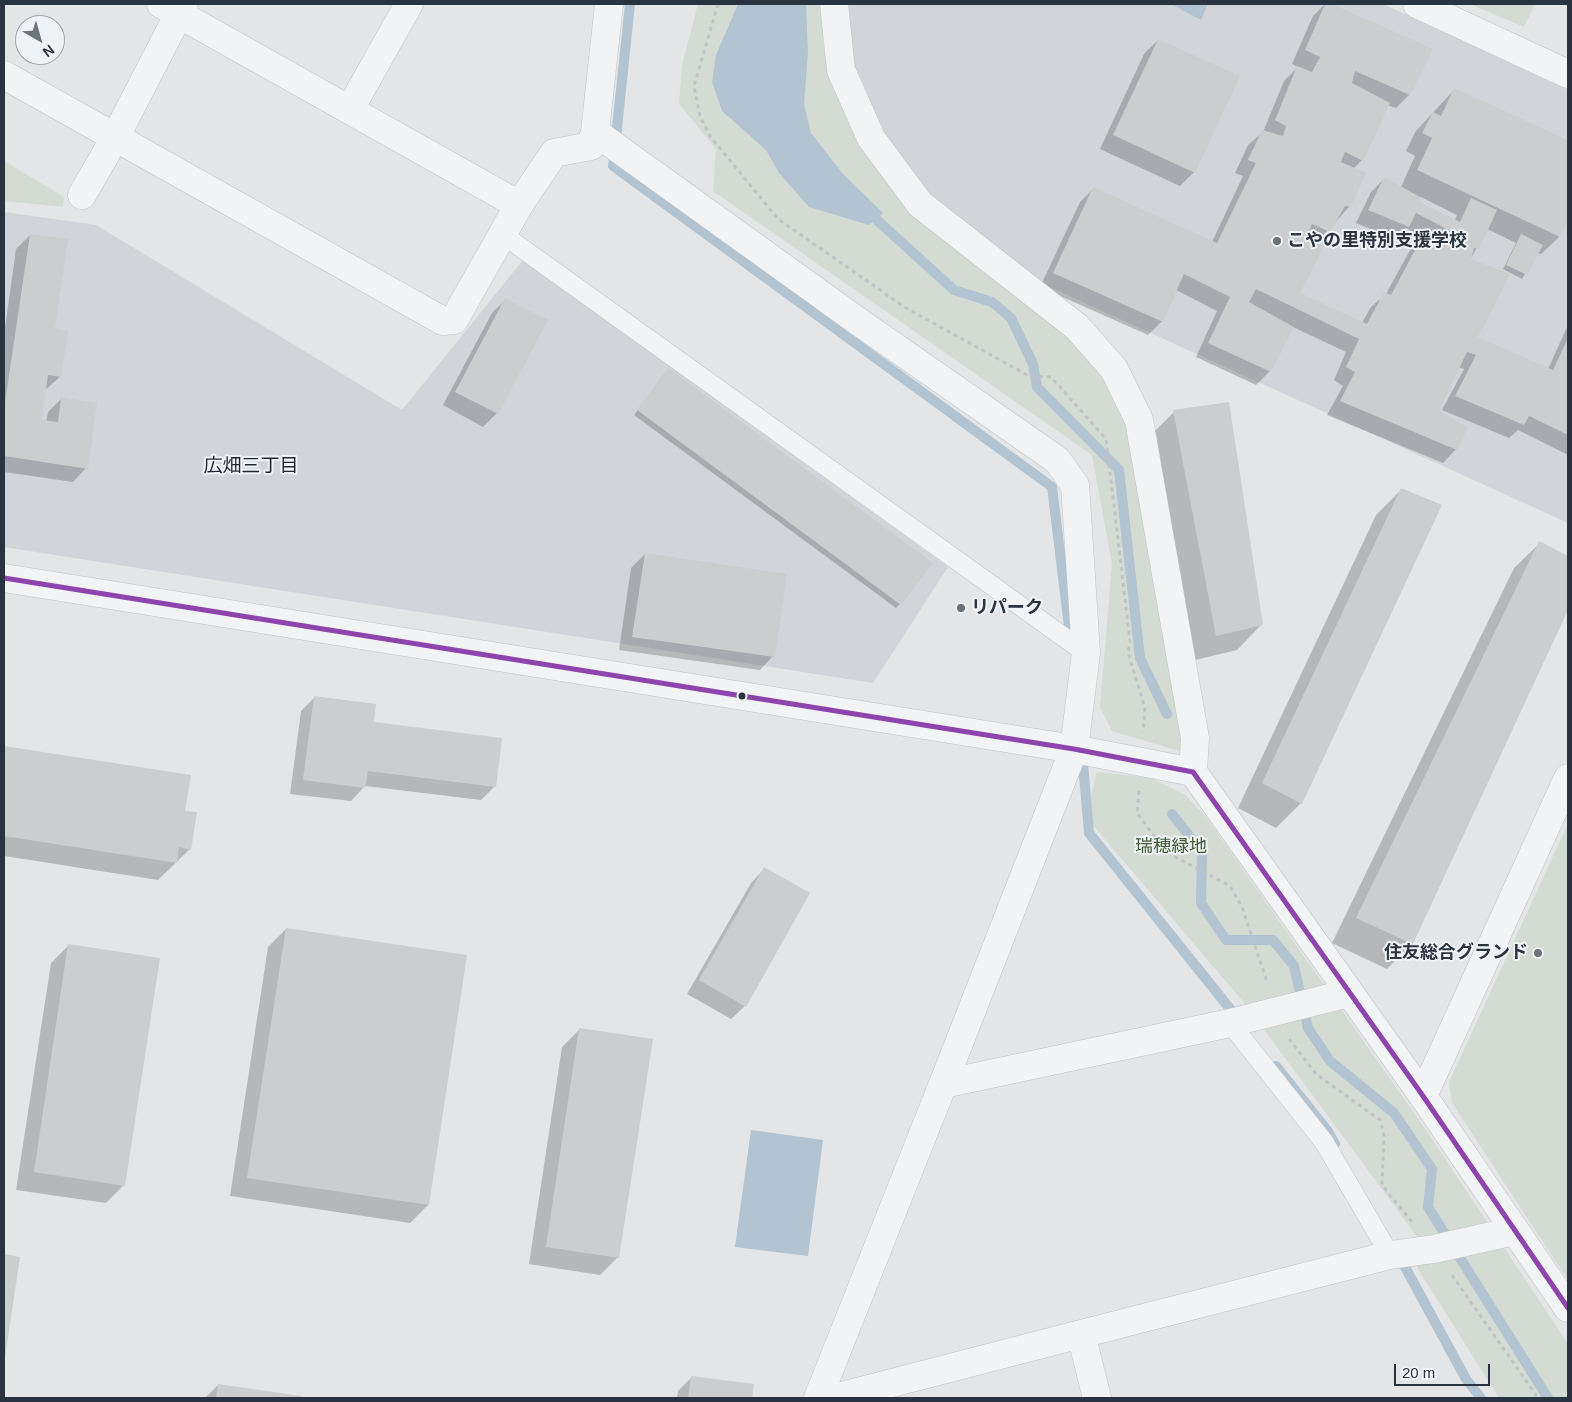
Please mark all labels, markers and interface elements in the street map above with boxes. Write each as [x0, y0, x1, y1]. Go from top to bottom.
north arrow [15, 15, 65, 65]
text: N [40, 42, 58, 60]
place label: こやの里特別支援学校 [1287, 230, 1467, 252]
marker: こやの里特別支援学校 [1271, 235, 1283, 247]
district label: 広畑三丁目 [204, 456, 298, 478]
place label: リパーク [971, 597, 1043, 619]
marker: リパーク [955, 602, 967, 614]
unlabelled marker [737, 691, 747, 701]
park label: 瑞穂緑地 [1135, 836, 1207, 858]
place label: 住友総合グランド [1384, 942, 1528, 964]
marker: 住友総合グランド [1532, 947, 1544, 959]
scale bar [1397, 1354, 1493, 1386]
text: 20 m [1402, 1364, 1435, 1381]

